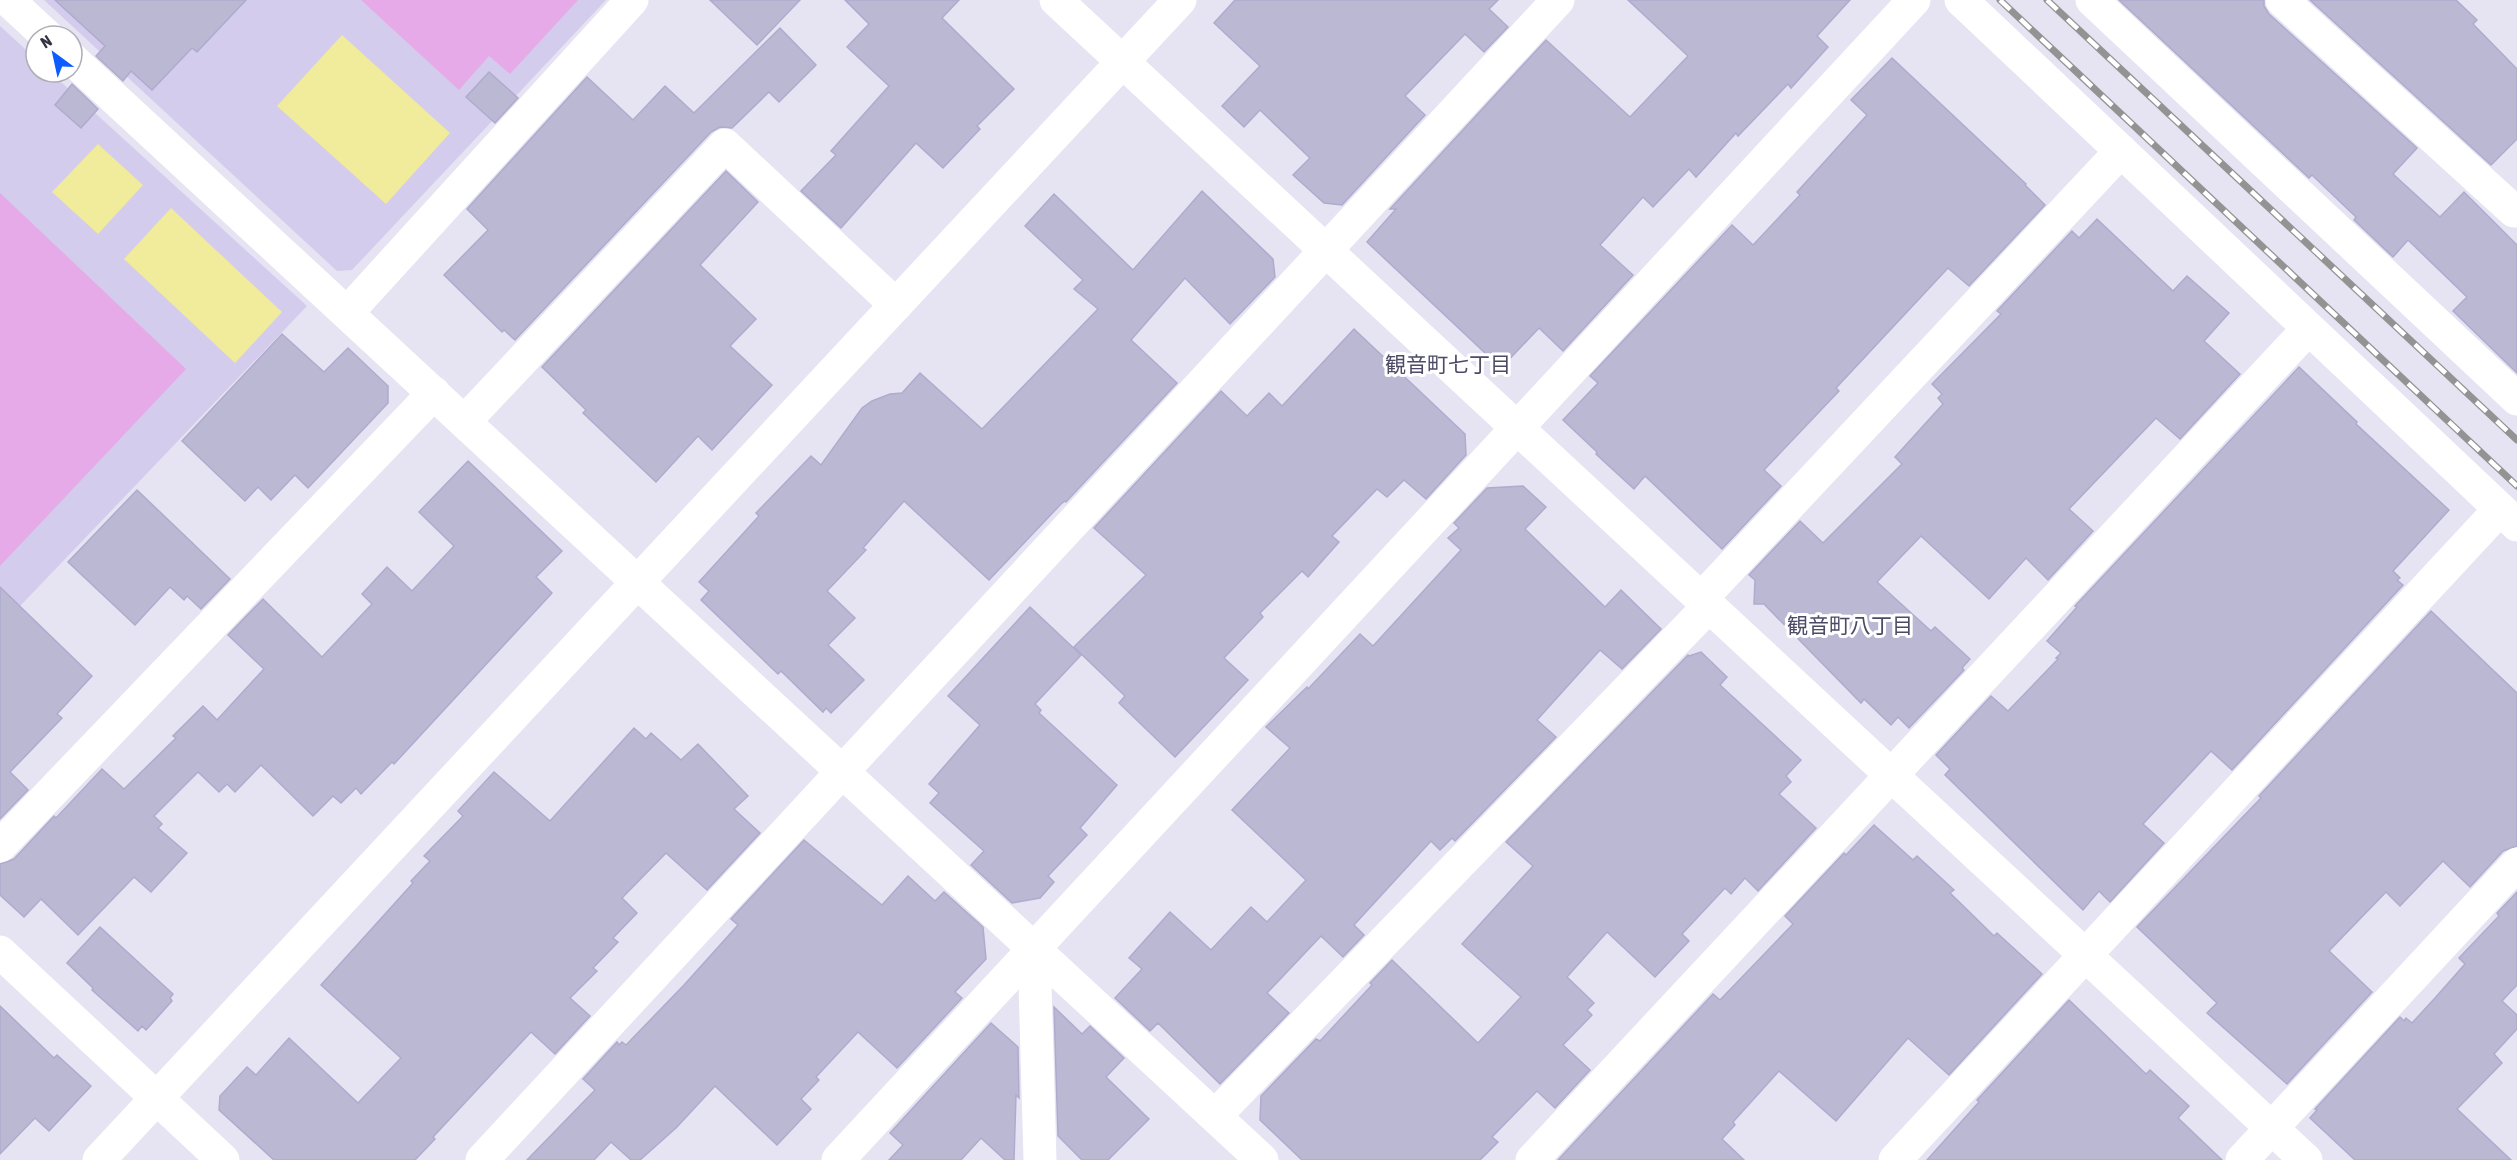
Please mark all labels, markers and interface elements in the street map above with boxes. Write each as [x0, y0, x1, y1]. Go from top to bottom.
north arrow [24, 24, 84, 84]
text: N [37, 31, 55, 52]
district label: 観音町七丁目 [1385, 352, 1511, 376]
district label: 観音町八丁目 [1787, 613, 1913, 637]

